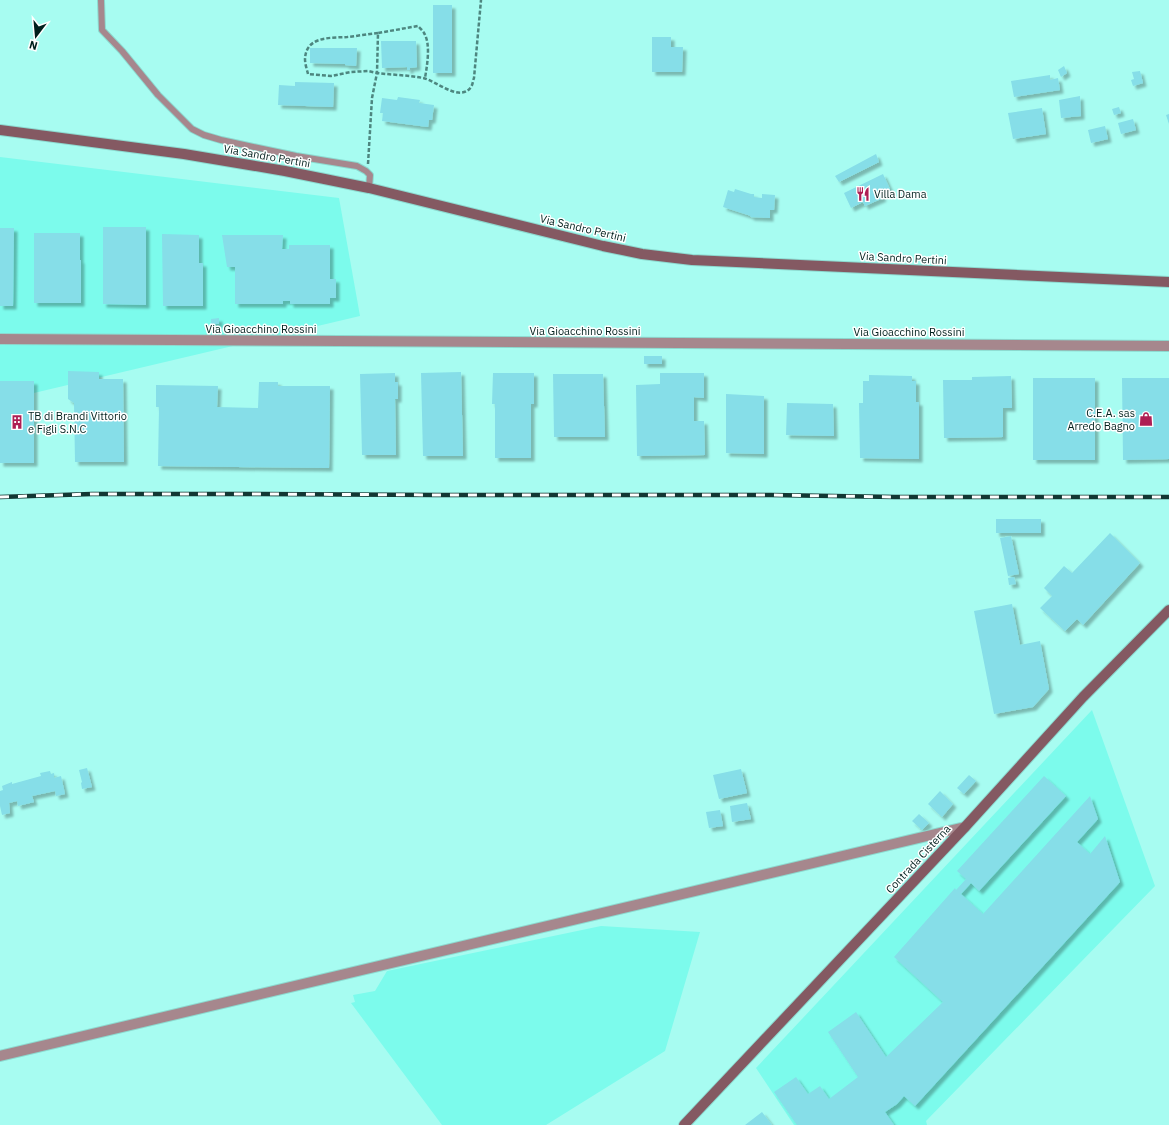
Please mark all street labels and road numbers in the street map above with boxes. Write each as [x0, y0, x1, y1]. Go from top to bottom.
street label: Via Sandro Pertini [223, 141, 311, 171]
street label: Via Sandro Pertini [539, 211, 627, 245]
street label: Via Sandro Pertini [859, 249, 947, 267]
street label: Via Gioacchino Rossini [206, 322, 316, 336]
street label: Via Gioacchino Rossini [530, 324, 640, 338]
street label: Via Gioacchino Rossini [854, 325, 964, 339]
street label: Contrada Cisterna [883, 822, 953, 896]

